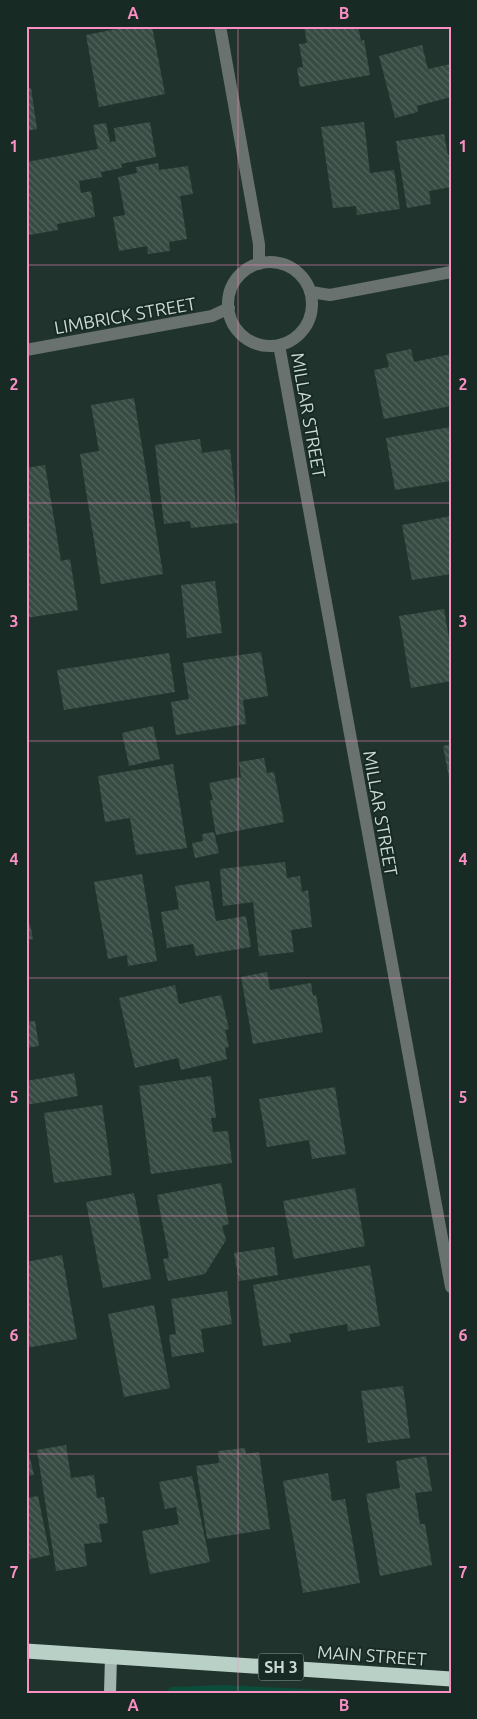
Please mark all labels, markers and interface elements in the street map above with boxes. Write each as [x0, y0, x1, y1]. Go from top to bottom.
text: A [127, 4, 139, 22]
text: B [339, 4, 349, 22]
text: 1 [9, 137, 19, 155]
text: 1 [458, 137, 468, 155]
street label: LIMBRICK STREET [53, 293, 197, 337]
street label: MILLAR STREET [288, 351, 330, 479]
text: 2 [9, 375, 19, 393]
text: 2 [458, 375, 468, 393]
text: 3 [9, 612, 19, 630]
text: 3 [458, 612, 468, 630]
street label: MILLAR STREET [360, 749, 402, 877]
text: 4 [9, 850, 19, 868]
text: 4 [458, 850, 468, 868]
text: 5 [9, 1088, 19, 1106]
text: 5 [458, 1088, 468, 1106]
text: 6 [9, 1326, 19, 1344]
text: 6 [458, 1326, 468, 1344]
text: 7 [9, 1563, 19, 1581]
text: 7 [458, 1563, 468, 1581]
street label: MAIN STREET [317, 1641, 427, 1669]
road number: SH 3 [258, 1654, 304, 1680]
text: A [127, 1696, 139, 1714]
text: B [339, 1696, 349, 1714]

